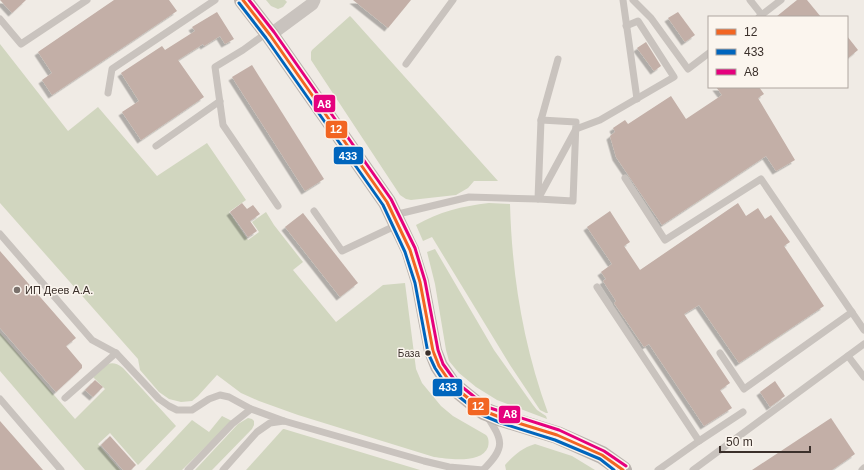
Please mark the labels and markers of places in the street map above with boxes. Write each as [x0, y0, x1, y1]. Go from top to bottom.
place label: ИП Деев А.А. [25, 284, 93, 296]
marker: ИП Деев А.А. [12, 285, 22, 295]
place label: База [398, 348, 420, 359]
marker: База [423, 348, 433, 358]

